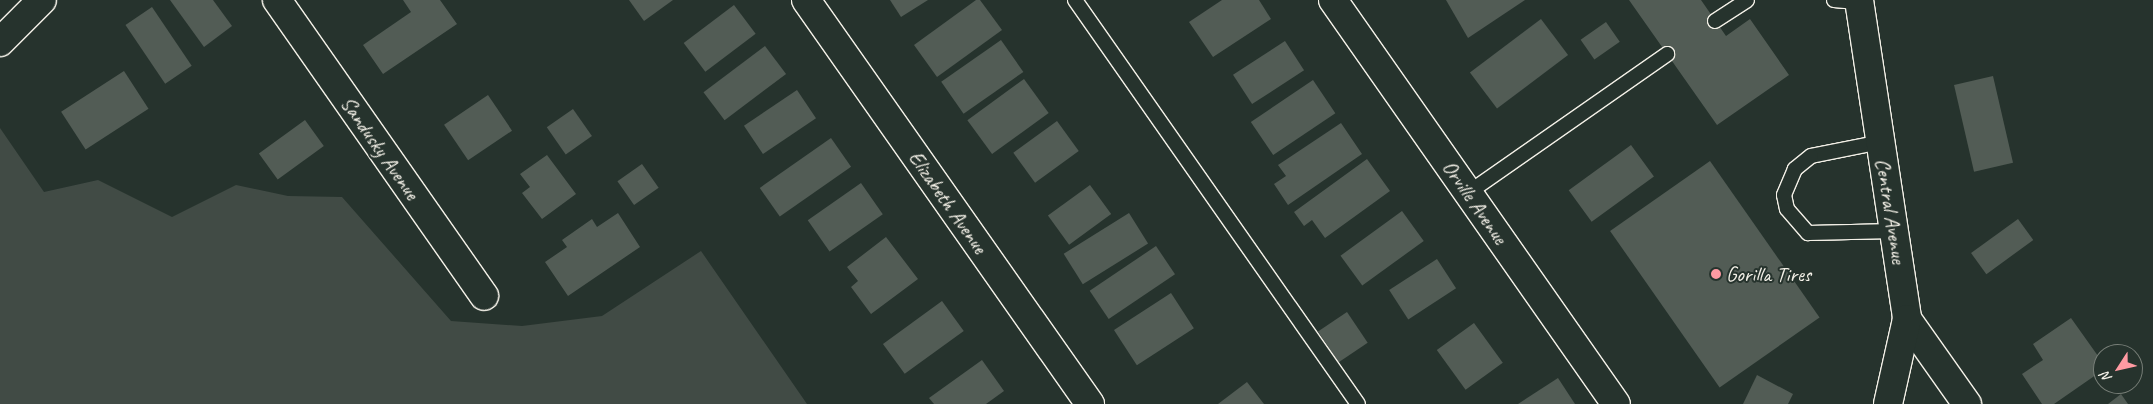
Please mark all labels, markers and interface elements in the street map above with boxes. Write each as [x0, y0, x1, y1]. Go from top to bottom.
street label: Sandusky Avenue [335, 92, 425, 204]
street label: Elizabeth Avenue [903, 146, 993, 258]
street label: Orville Avenue [1437, 155, 1513, 249]
street label: Central Avenue [1870, 157, 1912, 265]
place label: Gorilla Tires [1726, 261, 1811, 287]
marker: Gorilla Tires [1710, 268, 1722, 280]
north arrow [2093, 344, 2143, 394]
text: N [2097, 369, 2116, 386]

